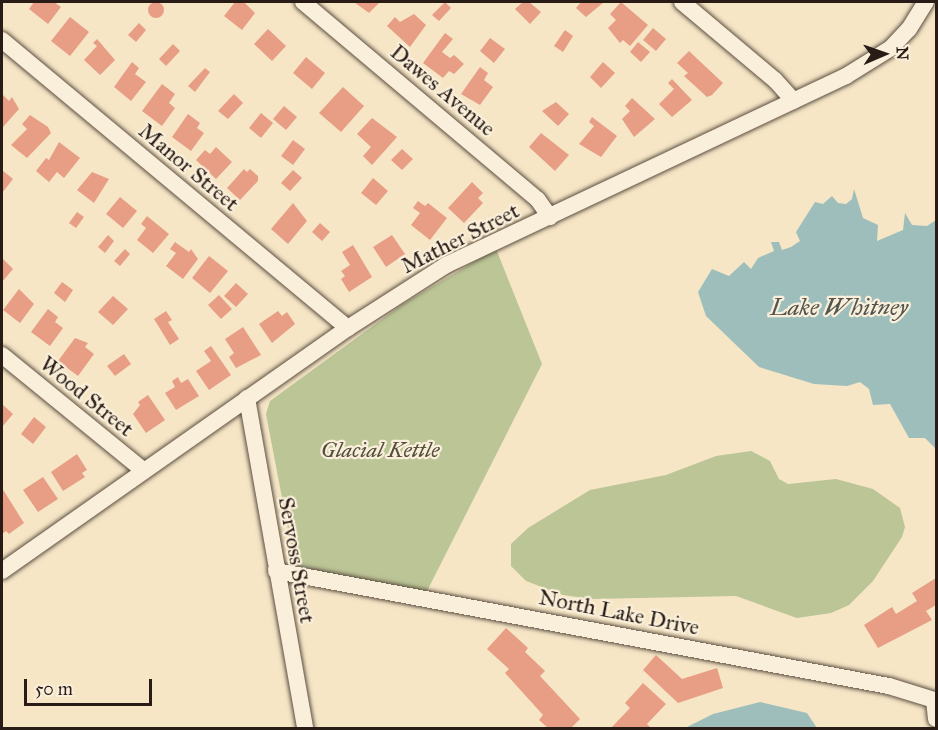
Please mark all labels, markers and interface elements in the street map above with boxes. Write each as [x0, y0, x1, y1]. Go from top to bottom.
north arrow [854, 24, 914, 84]
street label: Dawes Avenue [385, 39, 501, 141]
text: N [893, 46, 912, 60]
street label: Manor Street [134, 117, 244, 217]
street label: Mather Street [397, 197, 523, 279]
water label: Lake Whitney [770, 294, 908, 322]
street label: Wood Street [35, 350, 139, 442]
park label: Glacial Kettle [321, 437, 439, 463]
street label: Servoss Street [273, 495, 321, 625]
street label: North Lake Drive [537, 584, 701, 640]
scale bar [27, 667, 154, 705]
text: 50 m [35, 678, 73, 700]

